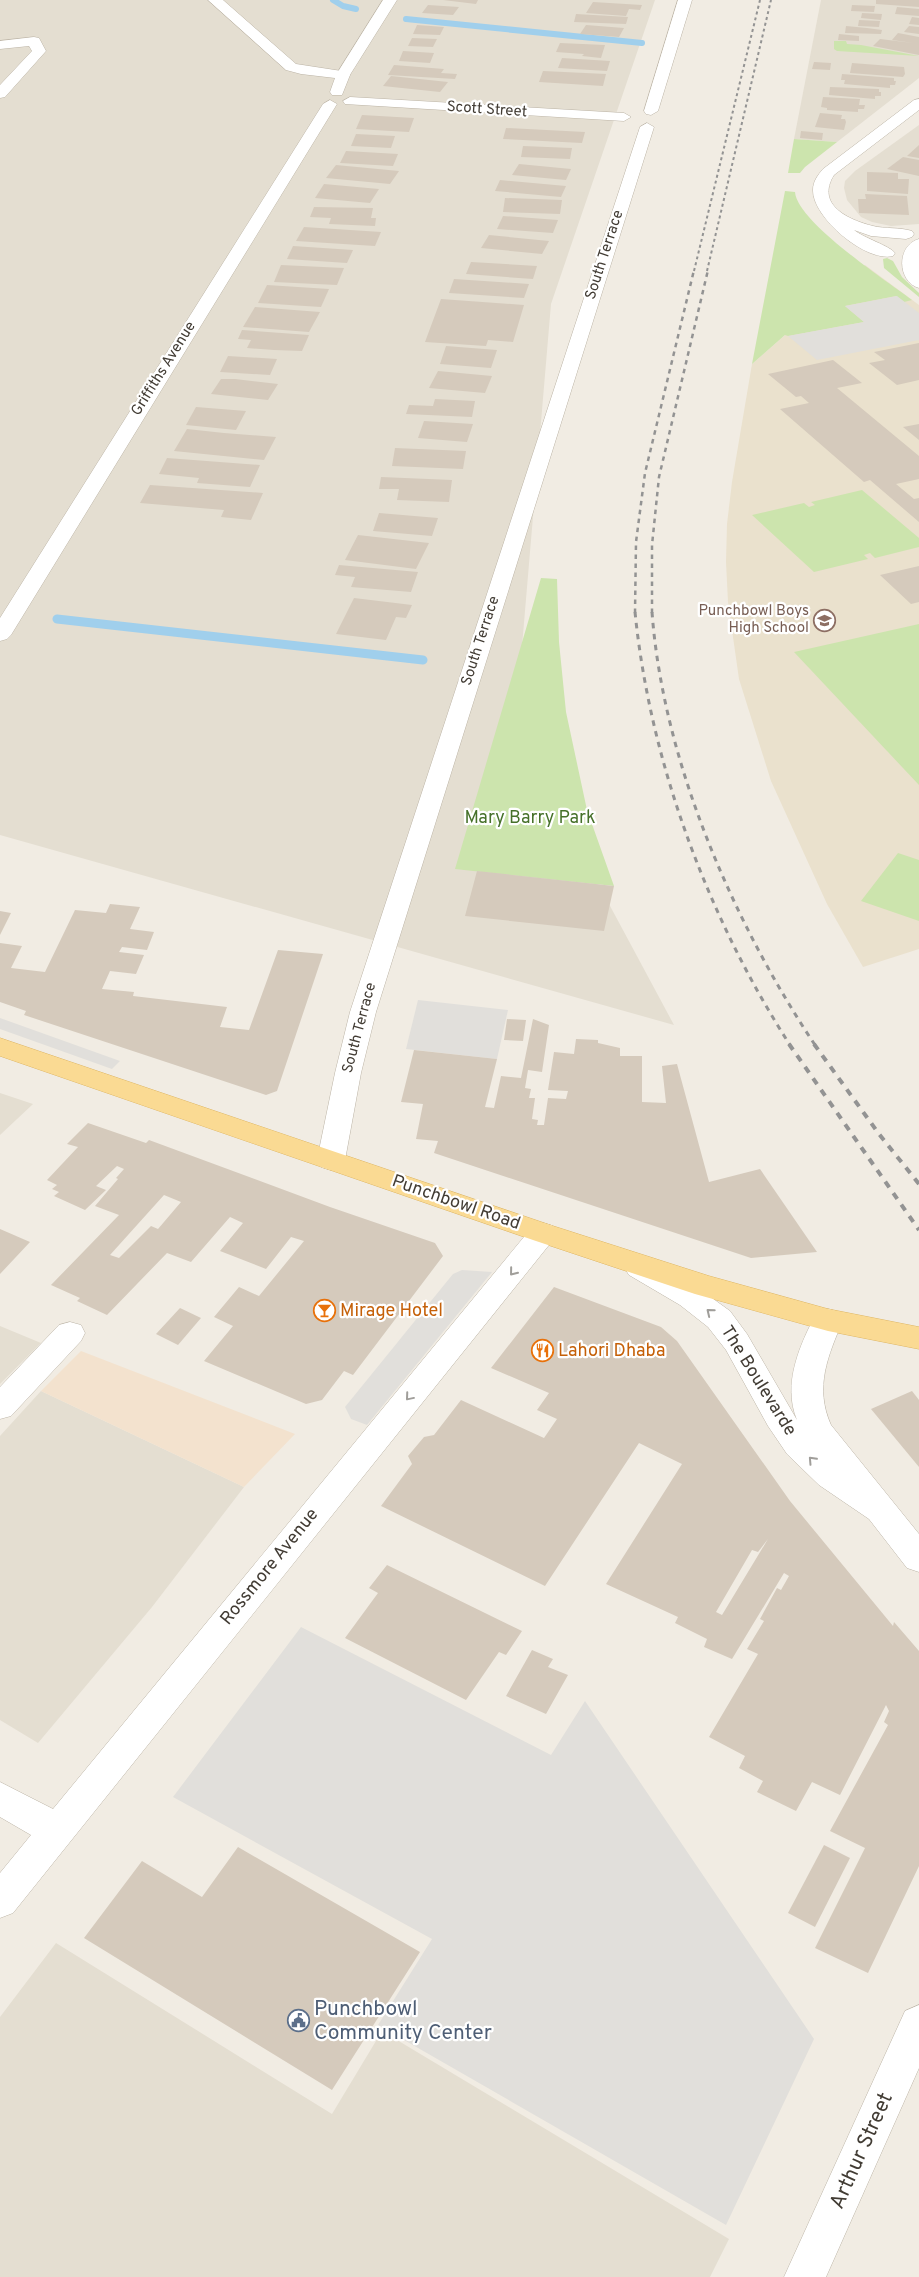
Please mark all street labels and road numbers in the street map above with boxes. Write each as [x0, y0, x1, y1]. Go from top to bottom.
street label: Scott Street [446, 98, 528, 122]
street label: South Terrace [582, 208, 628, 302]
street label: Griffiths Avenue [127, 318, 201, 420]
street label: South Terrace [458, 594, 504, 688]
street label: South Terrace [339, 981, 381, 1075]
street label: Punchbowl Road [389, 1170, 523, 1236]
street label: The Boulevarde [715, 1322, 801, 1440]
street label: Rossmore Avenue [216, 1504, 324, 1630]
street label: Arthur Street [824, 2088, 900, 2214]

